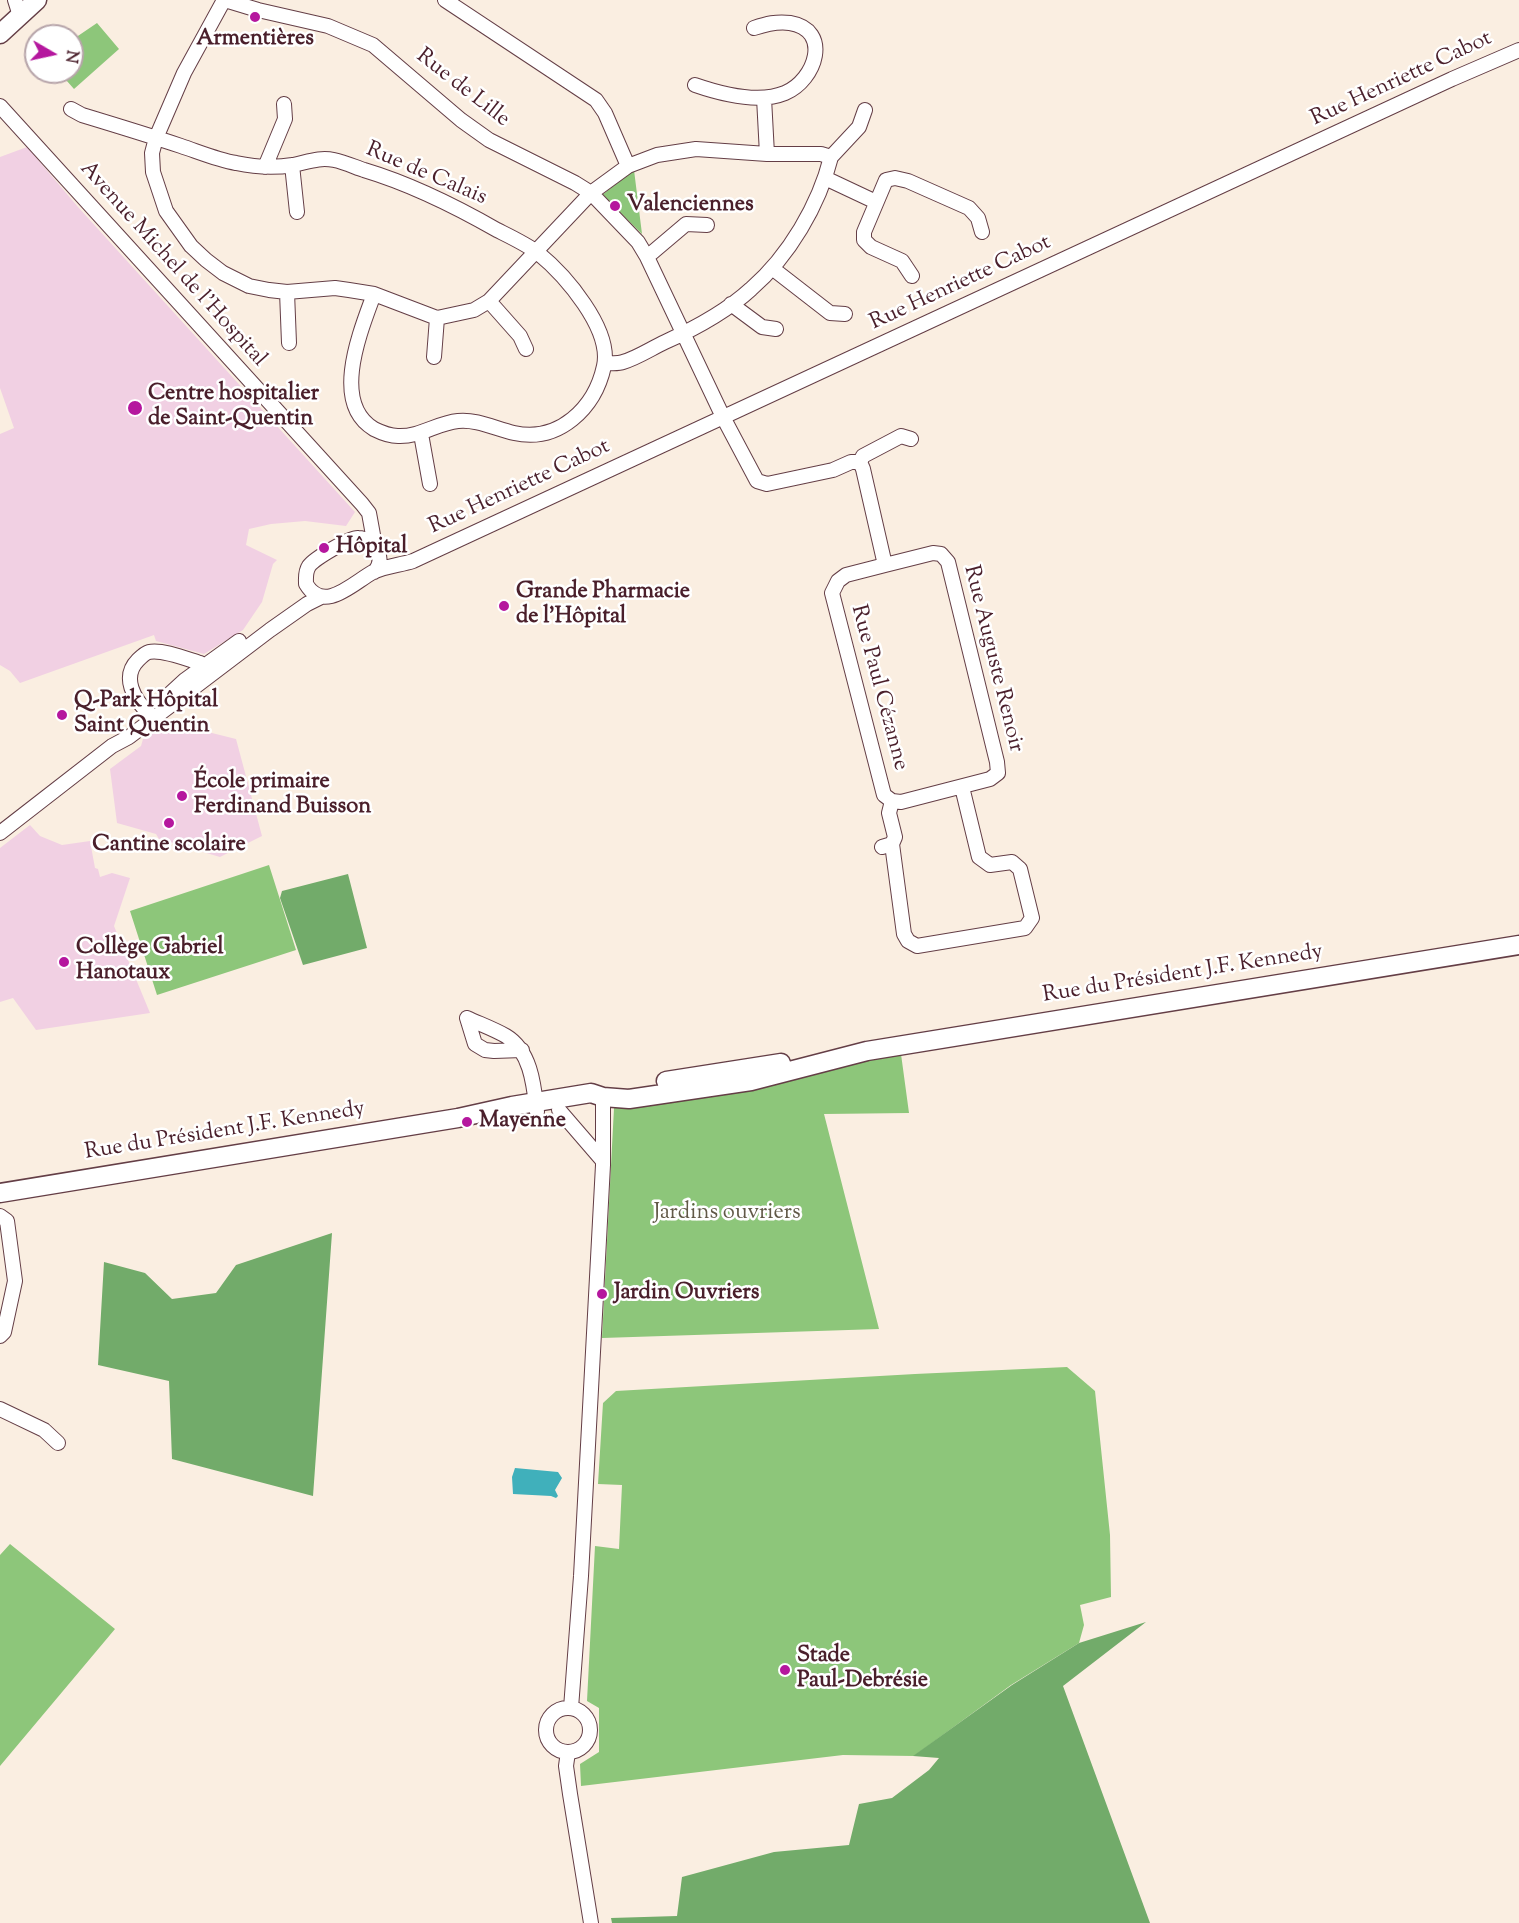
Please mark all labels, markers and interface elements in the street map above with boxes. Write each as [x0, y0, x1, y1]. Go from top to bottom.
marker: Armentières [248, 10, 262, 24]
north arrow [24, 24, 84, 84]
place label: Armentières [196, 27, 314, 53]
street label: Rue Henriette Cabot [1307, 27, 1497, 133]
street label: Rue de Lille [410, 44, 514, 134]
text: N [58, 48, 83, 65]
street label: Rue de Calais [362, 138, 490, 212]
street label: Avenue Michel de l'Hospital [73, 157, 271, 373]
place label: Valenciennes [627, 193, 754, 219]
marker: Valenciennes [608, 199, 622, 213]
street label: Rue Henriette Cabot [866, 231, 1056, 337]
place label: Centre hospitalier de Saint-Quentin [148, 382, 319, 434]
marker: Centre hospitalier de Saint-Quentin [126, 399, 144, 417]
street label: Rue Henriette Cabot [425, 435, 615, 541]
place label: Hôpital [336, 535, 407, 561]
marker: Hôpital [317, 541, 331, 555]
street label: Rue Auguste Renoir [956, 563, 1028, 755]
place label: Grande Pharmacie de l'Hôpital [516, 580, 690, 632]
marker: Grande Pharmacie de l'Hôpital [497, 599, 511, 613]
street label: Rue Paul Cézanne [843, 602, 913, 774]
place label: Q-Park Hôpital Saint Quentin [74, 689, 218, 740]
marker: Q-Park Hôpital Saint Quentin [55, 708, 69, 722]
place label: École primaire Ferdinand Buisson [194, 770, 371, 822]
marker: École primaire Ferdinand Buisson [175, 789, 189, 803]
marker: Cantine scolaire [162, 816, 176, 830]
place label: Cantine scolaire [92, 833, 246, 859]
place label: Collège Gabriel Hanotaux [76, 936, 224, 987]
street label: Rue du Président J.F. Kennedy [1041, 940, 1325, 1010]
marker: Collège Gabriel Hanotaux [57, 955, 71, 969]
street label: Rue du Président J.F. Kennedy [83, 1097, 367, 1167]
place label: Mayenne [479, 1109, 566, 1135]
marker: Mayenne [460, 1115, 474, 1129]
park label: Jardins ouvriers [653, 1201, 801, 1227]
place label: Jardin Ouvriers [614, 1281, 759, 1307]
marker: Jardin Ouvriers [595, 1287, 609, 1301]
place label: Stade Paul-Debrésie [797, 1644, 928, 1696]
marker: Stade Paul-Debrésie [778, 1663, 792, 1677]

